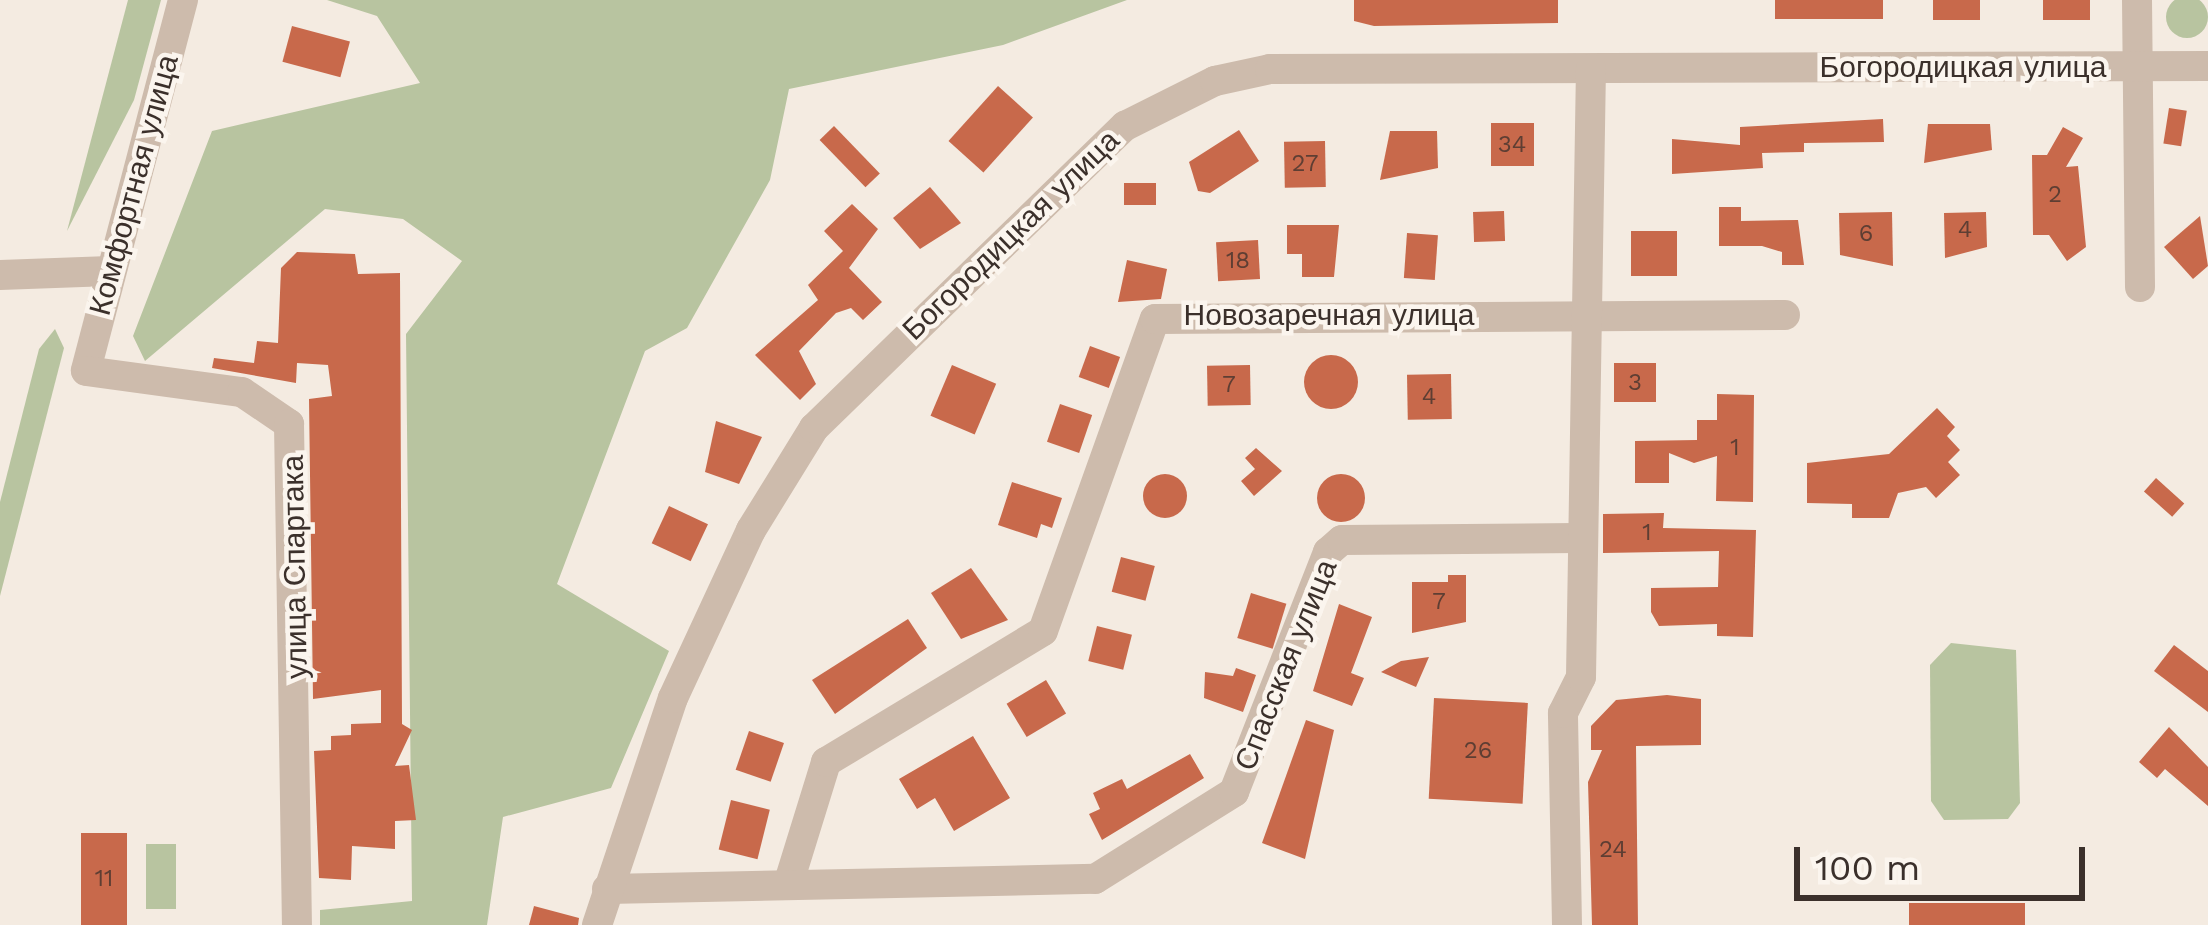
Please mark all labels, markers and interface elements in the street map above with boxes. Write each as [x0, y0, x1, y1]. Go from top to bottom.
street label: Богородицкая улица [1820, 49, 2106, 85]
street label: Комфортная улица [82, 51, 186, 319]
street label: Богородицкая улица [895, 122, 1127, 348]
house number: 34 [1498, 131, 1526, 159]
house number: 27 [1292, 150, 1318, 178]
house number: 2 [2048, 181, 2062, 209]
house number: 4 [1958, 216, 1972, 244]
house number: 6 [1859, 220, 1873, 248]
house number: 18 [1226, 247, 1250, 275]
street label: Новозаречная улица [1184, 297, 1474, 333]
house number: 3 [1628, 369, 1642, 397]
house number: 7 [1222, 371, 1236, 399]
house number: 4 [1422, 383, 1436, 411]
house number: 1 [1730, 434, 1740, 462]
street label: улица Спартака [275, 455, 315, 679]
house number: 1 [1642, 519, 1652, 547]
street label: Спасская улица [1227, 554, 1345, 776]
house number: 7 [1432, 588, 1446, 616]
house number: 26 [1464, 737, 1492, 765]
scale bar [1800, 823, 2091, 897]
house number: 24 [1599, 836, 1627, 864]
text: 100 m [1815, 847, 1920, 889]
house number: 11 [95, 865, 113, 893]

